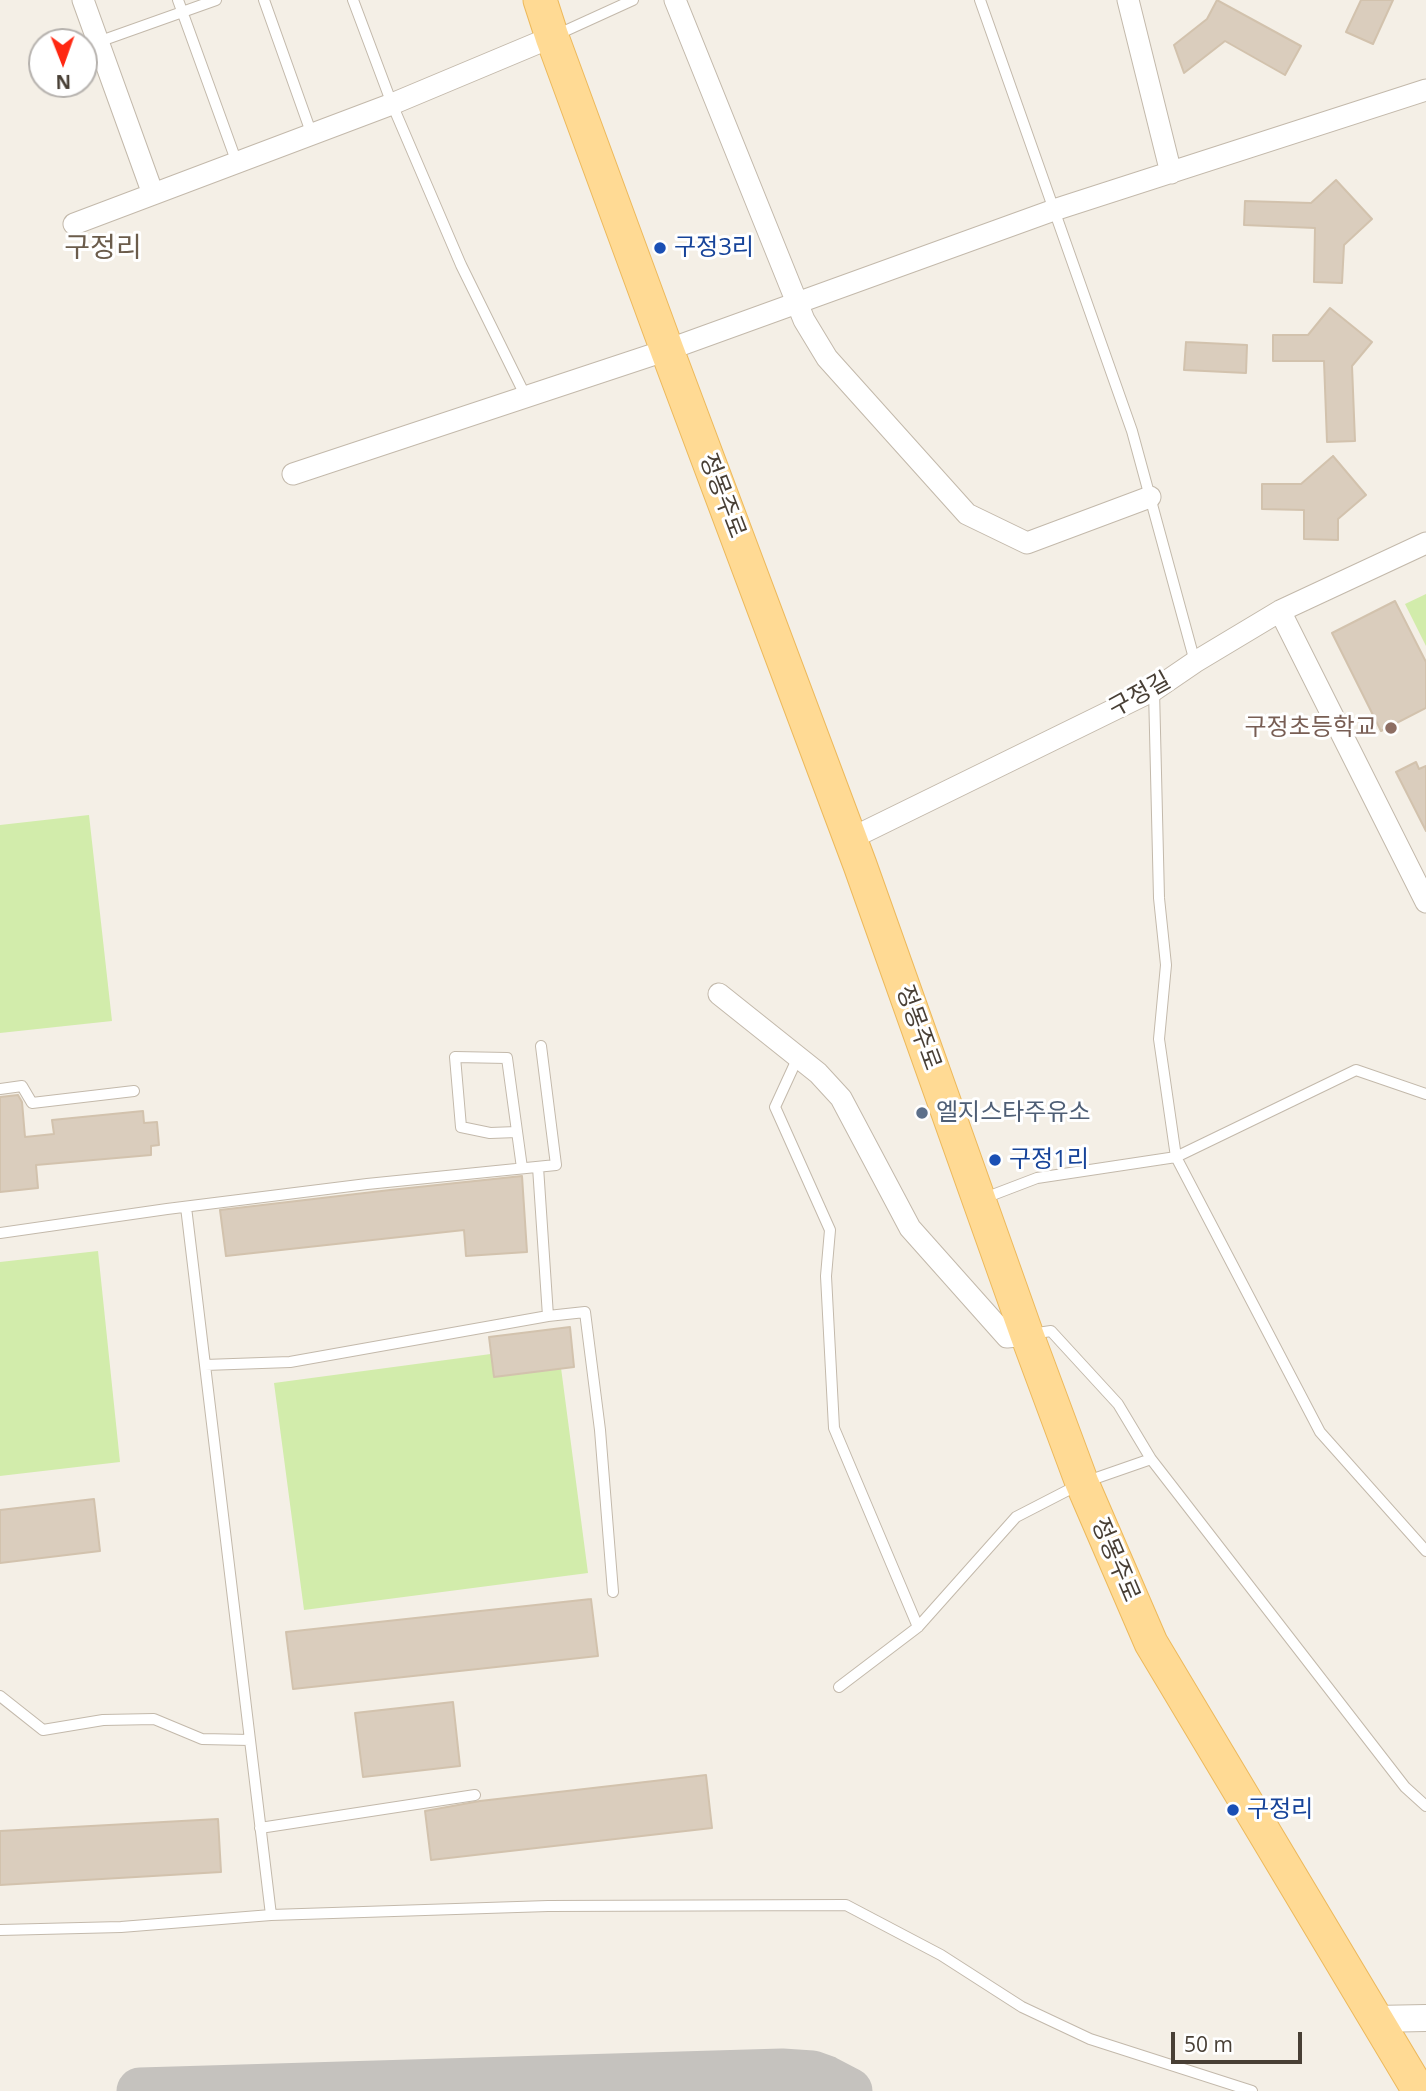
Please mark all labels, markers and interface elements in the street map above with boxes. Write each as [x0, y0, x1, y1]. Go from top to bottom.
north arrow [28, 28, 98, 98]
text: N [55, 69, 71, 95]
district label: 구정리 [64, 232, 142, 266]
place label: 구정3리 [674, 234, 754, 262]
marker: 구정3리 [652, 240, 668, 256]
street label: 정몽주로 [693, 450, 751, 542]
street label: 구정길 [1104, 666, 1176, 724]
place label: 구정초등학교 [1245, 714, 1377, 742]
marker: 구정초등학교 [1383, 720, 1399, 736]
street label: 정몽주로 [889, 982, 947, 1074]
place label: 엘지스타주유소 [936, 1099, 1091, 1127]
marker: 엘지스타주유소 [914, 1105, 930, 1121]
place label: 구정1리 [1009, 1146, 1089, 1174]
marker: 구정1리 [987, 1152, 1003, 1168]
street label: 정몽주로 [1084, 1514, 1146, 1606]
place label: 구정리 [1247, 1796, 1313, 1824]
marker: 구정리 [1225, 1802, 1241, 1818]
scale bar [1174, 2018, 1305, 2062]
text: 50 m [1184, 2030, 1233, 2058]

